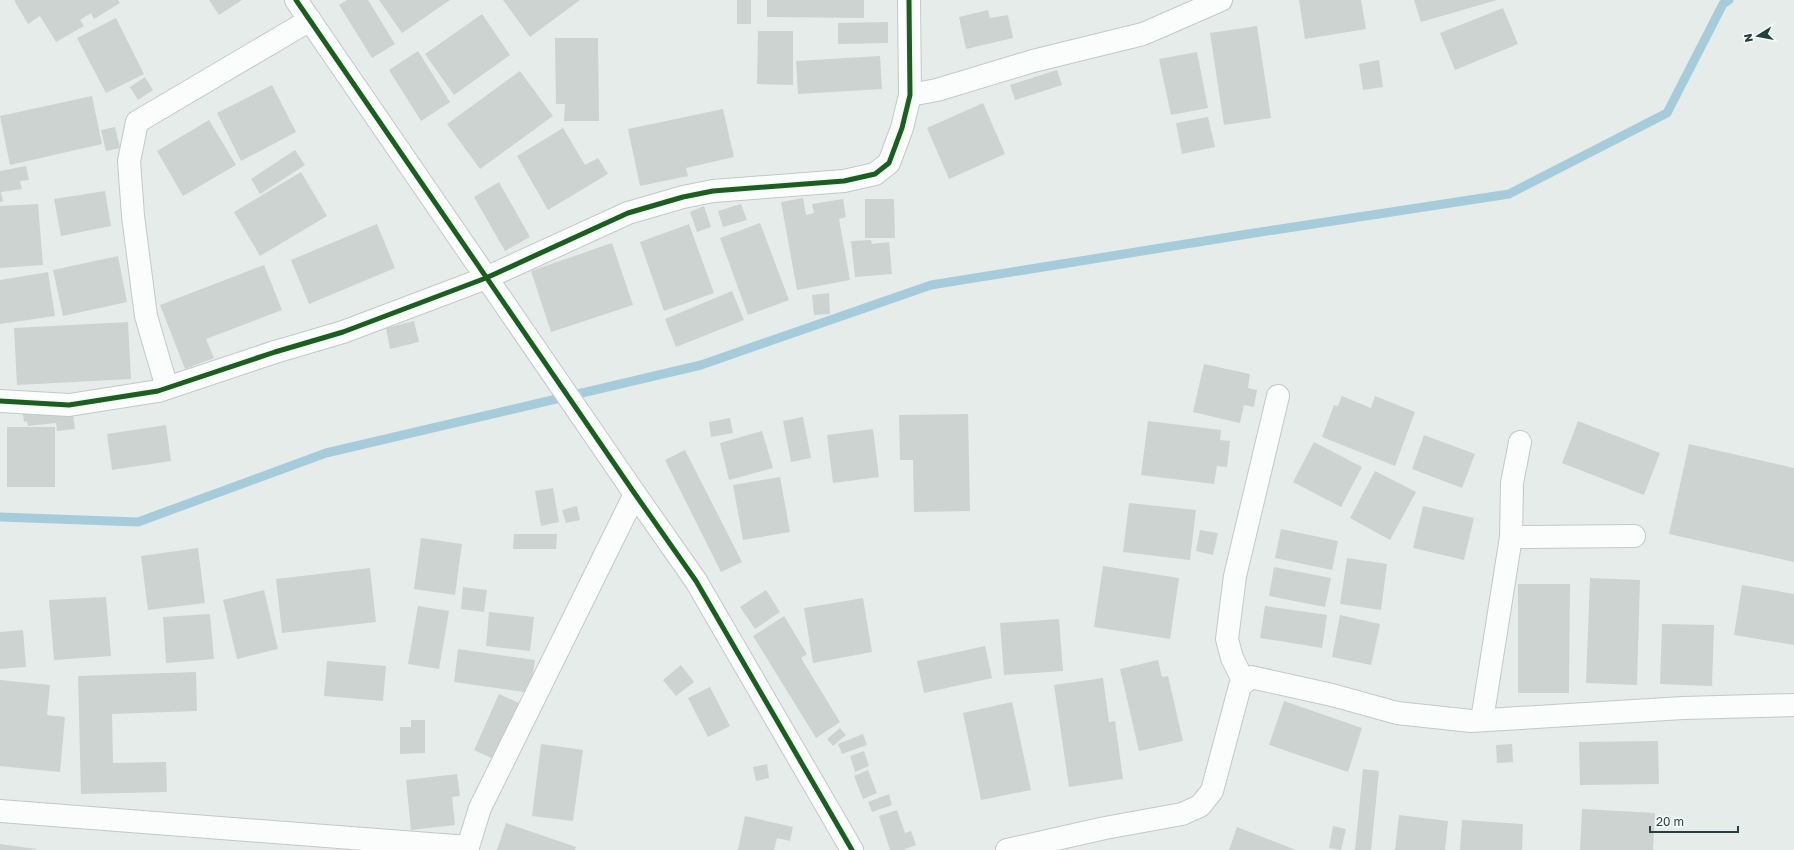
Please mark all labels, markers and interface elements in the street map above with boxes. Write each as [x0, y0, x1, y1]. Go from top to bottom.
north arrow [1738, 16, 1778, 56]
text: N [1741, 33, 1755, 43]
scale bar [1650, 808, 1738, 834]
text: 20 m [1656, 814, 1684, 829]

